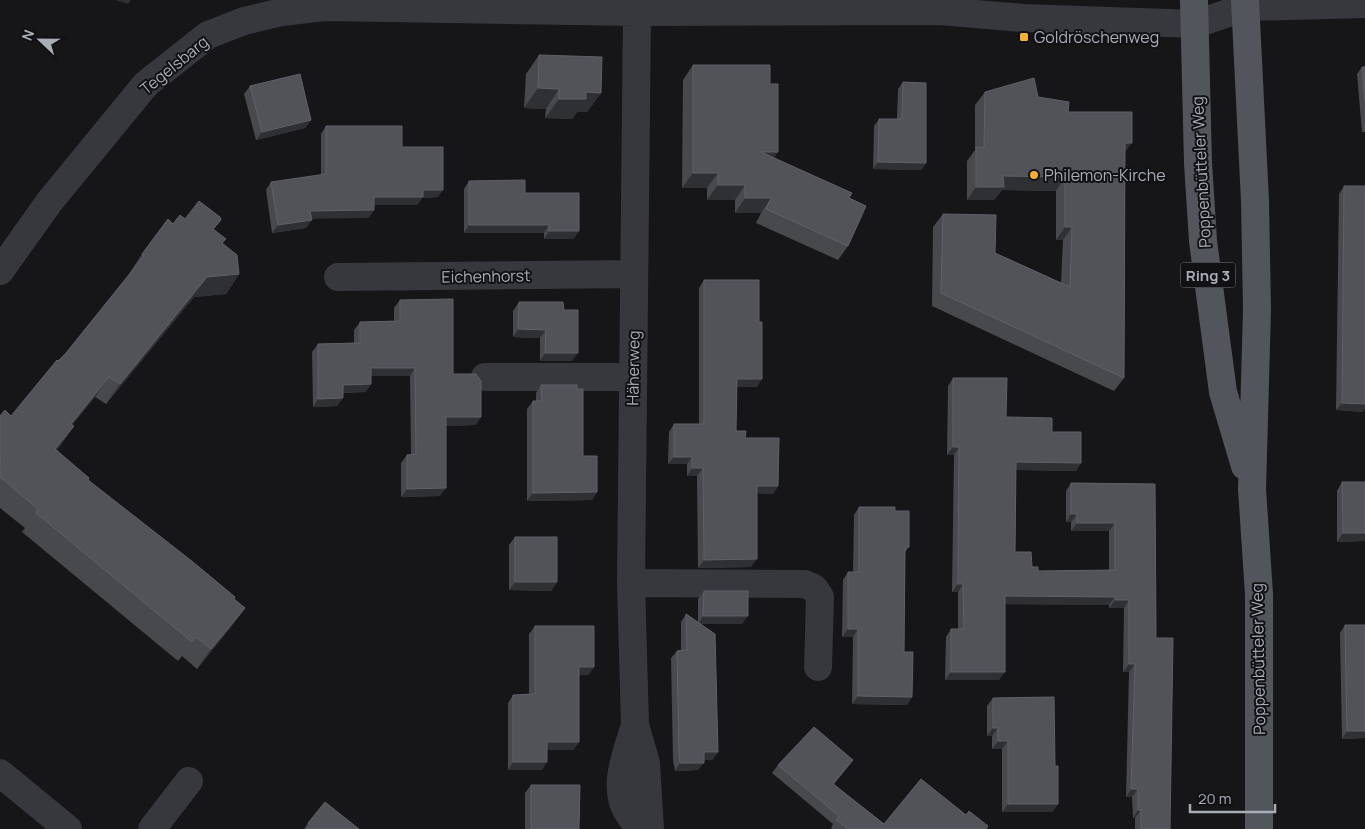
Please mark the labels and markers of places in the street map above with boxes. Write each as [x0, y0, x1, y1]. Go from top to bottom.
place label: Goldröschenweg [1034, 26, 1159, 48]
marker: Goldröschenweg [1018, 31, 1030, 43]
place label: Philemon-Kirche [1044, 164, 1166, 186]
marker: Philemon-Kirche [1028, 169, 1040, 181]

